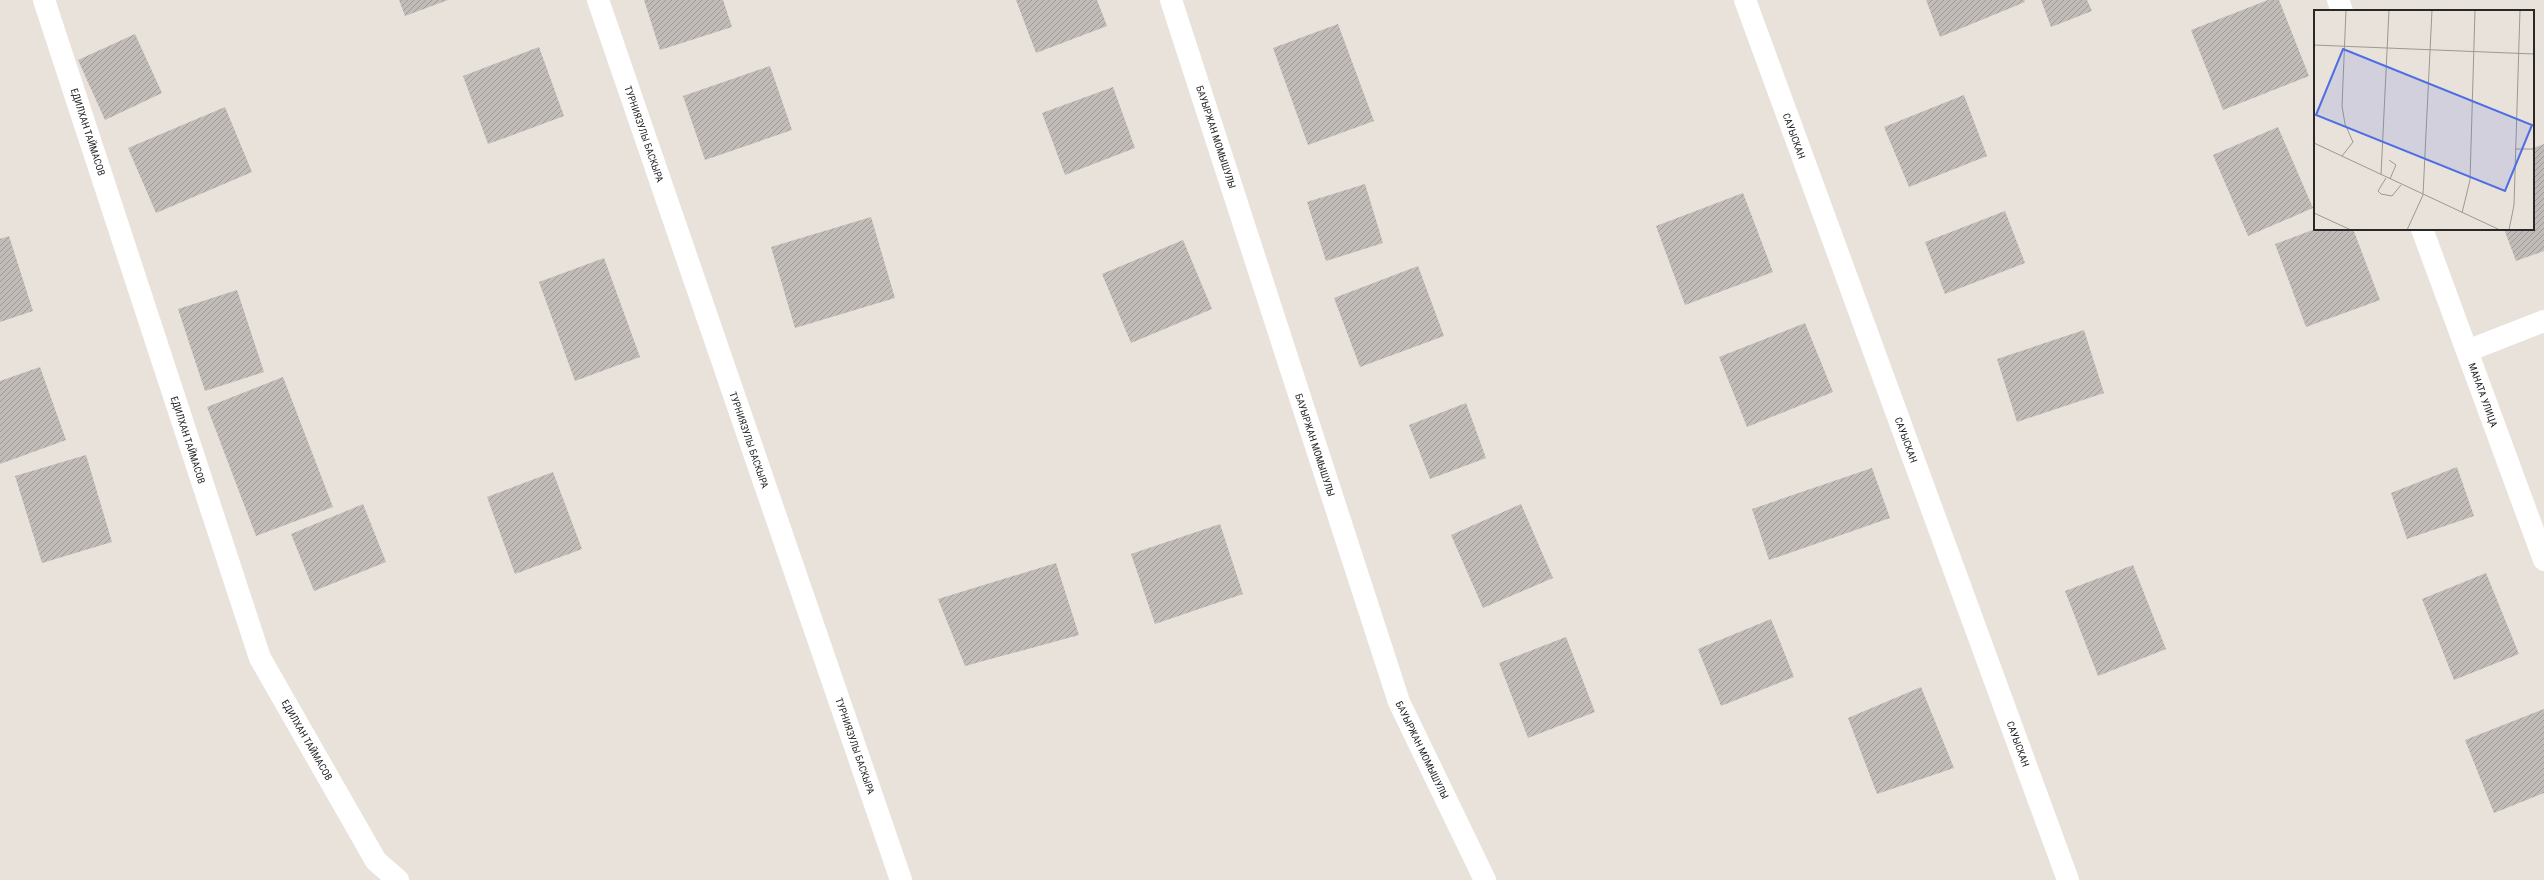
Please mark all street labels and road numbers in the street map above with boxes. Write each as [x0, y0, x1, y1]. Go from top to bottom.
street label: ТУРНИЯЗУЛЫ БАСКЫРА [622, 84, 666, 184]
street label: БАУЫРЖАН МОМЫШУЛЫ [1194, 84, 1238, 190]
street label: ЕДИЛХАН ТАЙМАСОВ [69, 87, 108, 177]
street label: САУЫСКАН [1781, 112, 1807, 160]
street label: МАНАТА УЛИЦА [2466, 361, 2500, 429]
street label: ТУРНИЯЗУЛЫ БАСКЫРА [727, 390, 771, 490]
street label: БАУЫРЖАН МОМЫШУЛЫ [1293, 392, 1337, 498]
street label: ЕДИЛХАН ТАЙМАСОВ [169, 395, 208, 485]
street label: САУЫСКАН [1893, 416, 1919, 464]
street label: ТУРНИЯЗУЛЫ БАСКЫРА [833, 696, 877, 796]
street label: ЕДИЛХАН ТАЙМАСОВ [279, 697, 335, 782]
street label: БАУЫРЖАН МОМЫШУЛЫ [1393, 699, 1451, 801]
street label: САУЫСКАН [2005, 720, 2031, 768]

